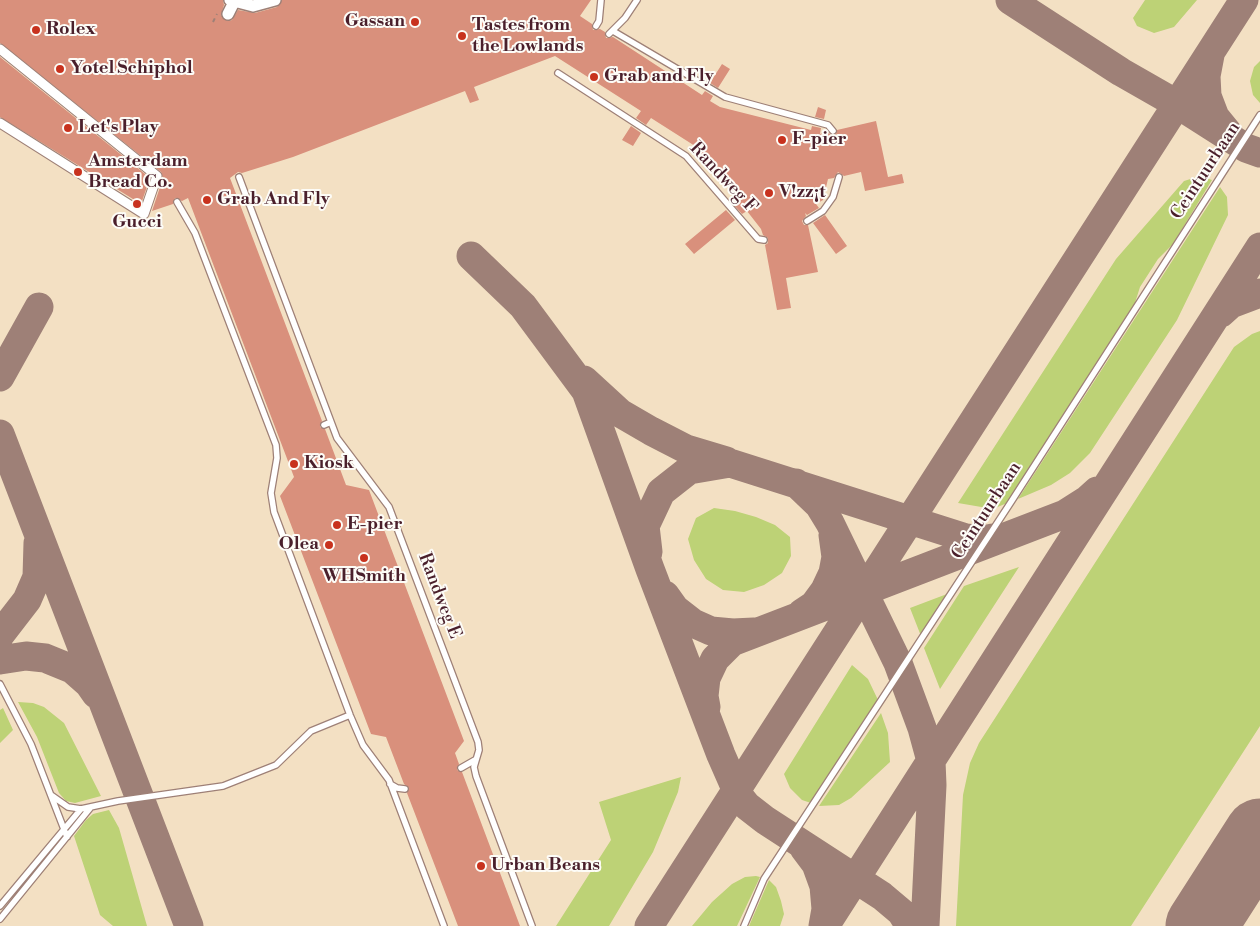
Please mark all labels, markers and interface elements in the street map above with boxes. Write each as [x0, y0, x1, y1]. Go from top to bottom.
place label: Gassan [345, 11, 405, 33]
place label: Tastes from the Lowlands [472, 15, 583, 58]
marker: Gassan [409, 16, 421, 28]
place label: Rolex [46, 19, 96, 41]
marker: Rolex [30, 24, 42, 36]
marker: Tastes from the Lowlands [456, 30, 468, 42]
place label: Yotel Schiphol [70, 58, 193, 80]
marker: Yotel Schiphol [54, 63, 66, 75]
place label: Grab and Fly [604, 66, 714, 88]
marker: Grab and Fly [588, 71, 600, 83]
place label: Let's Play [78, 117, 159, 139]
street label: Ceintuurbaan [1166, 118, 1246, 224]
marker: Let's Play [62, 122, 74, 134]
place label: F-pier [792, 129, 847, 151]
marker: F-pier [776, 134, 788, 146]
street label: Randweg F [685, 138, 761, 218]
place label: Amsterdam Bread Co. [88, 151, 188, 193]
marker: Amsterdam Bread Co. [72, 166, 84, 178]
place label: V!zz¡t [779, 182, 826, 204]
marker: V!zz¡t [763, 187, 775, 199]
place label: Grab And Fly [217, 189, 330, 211]
marker: Grab And Fly [201, 194, 213, 206]
marker: Gucci [131, 198, 143, 210]
place label: Gucci [112, 212, 162, 234]
place label: Kiosk [304, 453, 354, 475]
marker: Kiosk [288, 458, 300, 470]
street label: Ceintuurbaan [947, 458, 1027, 564]
place label: E-pier [347, 514, 403, 536]
marker: E-pier [331, 519, 343, 531]
place label: Olea [279, 534, 319, 556]
marker: Olea [323, 539, 335, 551]
street label: Randweg E [413, 550, 465, 642]
marker: WHSmith [358, 552, 370, 564]
place label: WHSmith [322, 566, 406, 588]
place label: Urban Beans [491, 855, 600, 877]
marker: Urban Beans [475, 860, 487, 872]

